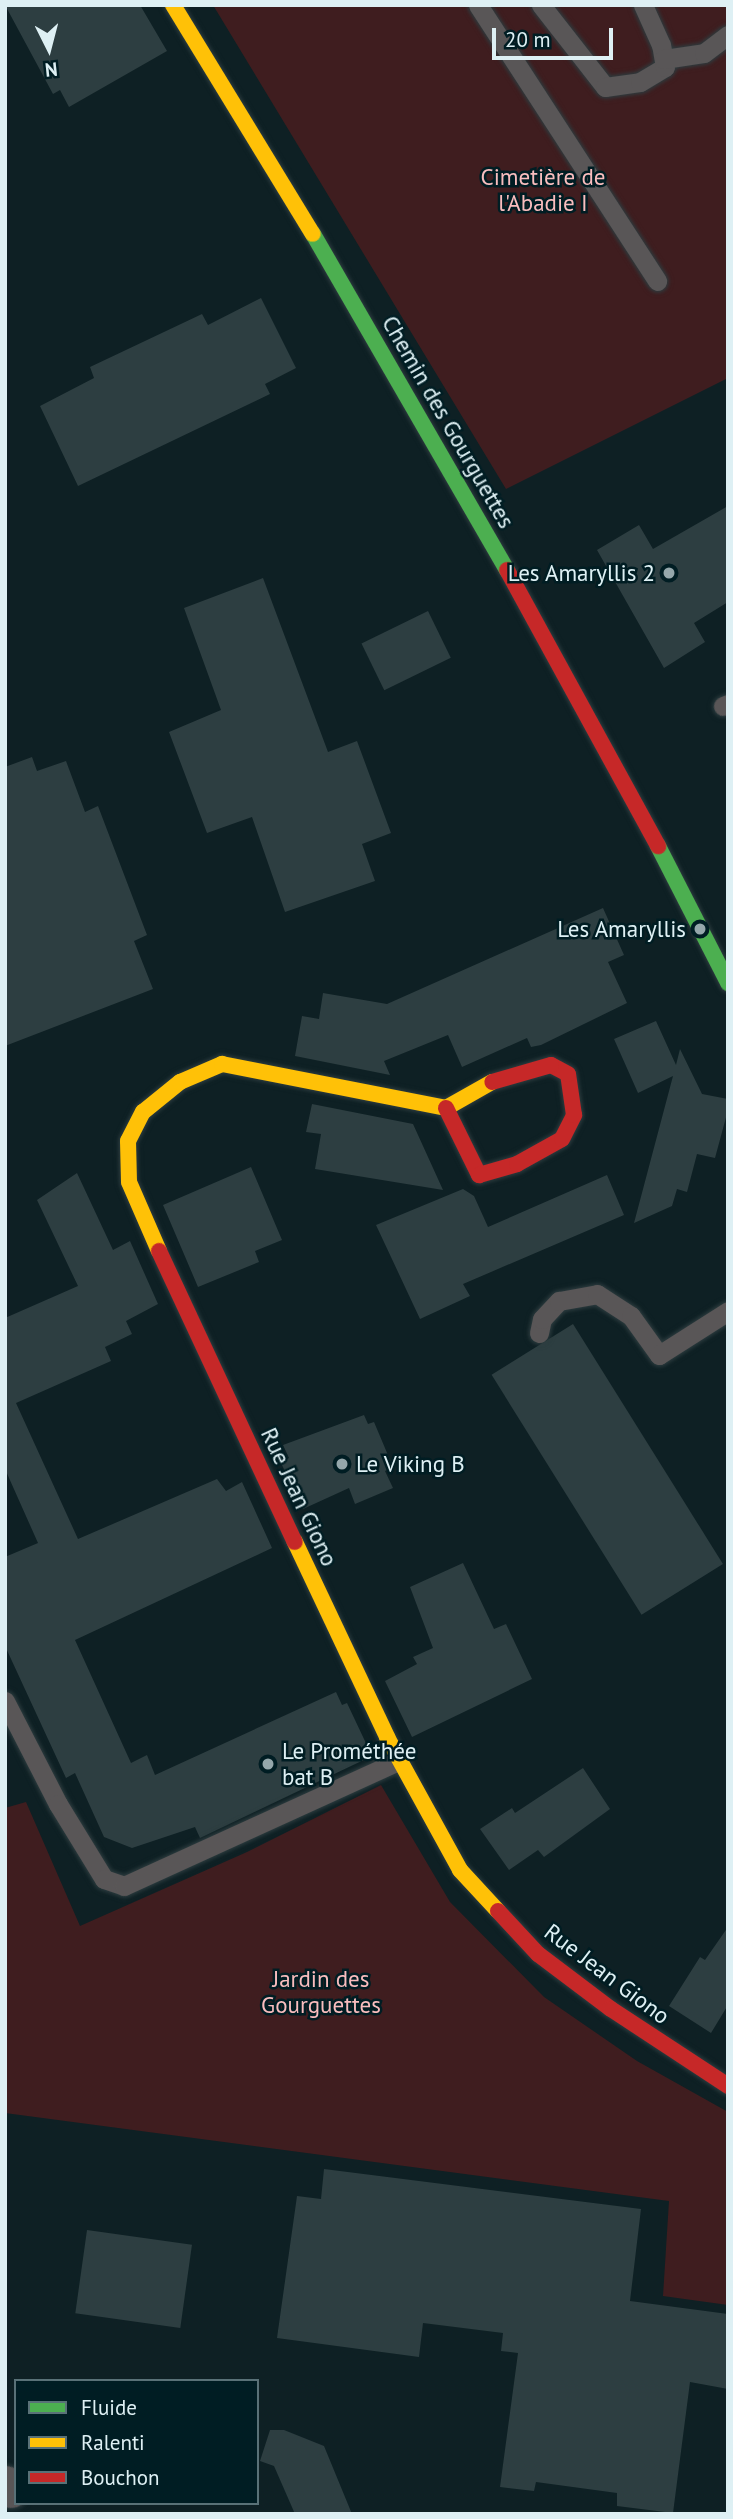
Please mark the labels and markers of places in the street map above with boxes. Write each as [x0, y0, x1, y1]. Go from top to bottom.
place label: Les Amaryllis 2 [507, 559, 655, 587]
marker: Les Amaryllis 2 [661, 565, 677, 581]
place label: Les Amaryllis [557, 915, 686, 943]
marker: Les Amaryllis [692, 921, 708, 937]
place label: Le Viking B [356, 1450, 465, 1478]
marker: Le Viking B [334, 1456, 350, 1472]
place label: Le Prométhée bat B [282, 1737, 416, 1791]
marker: Le Prométhée bat B [260, 1756, 276, 1772]

